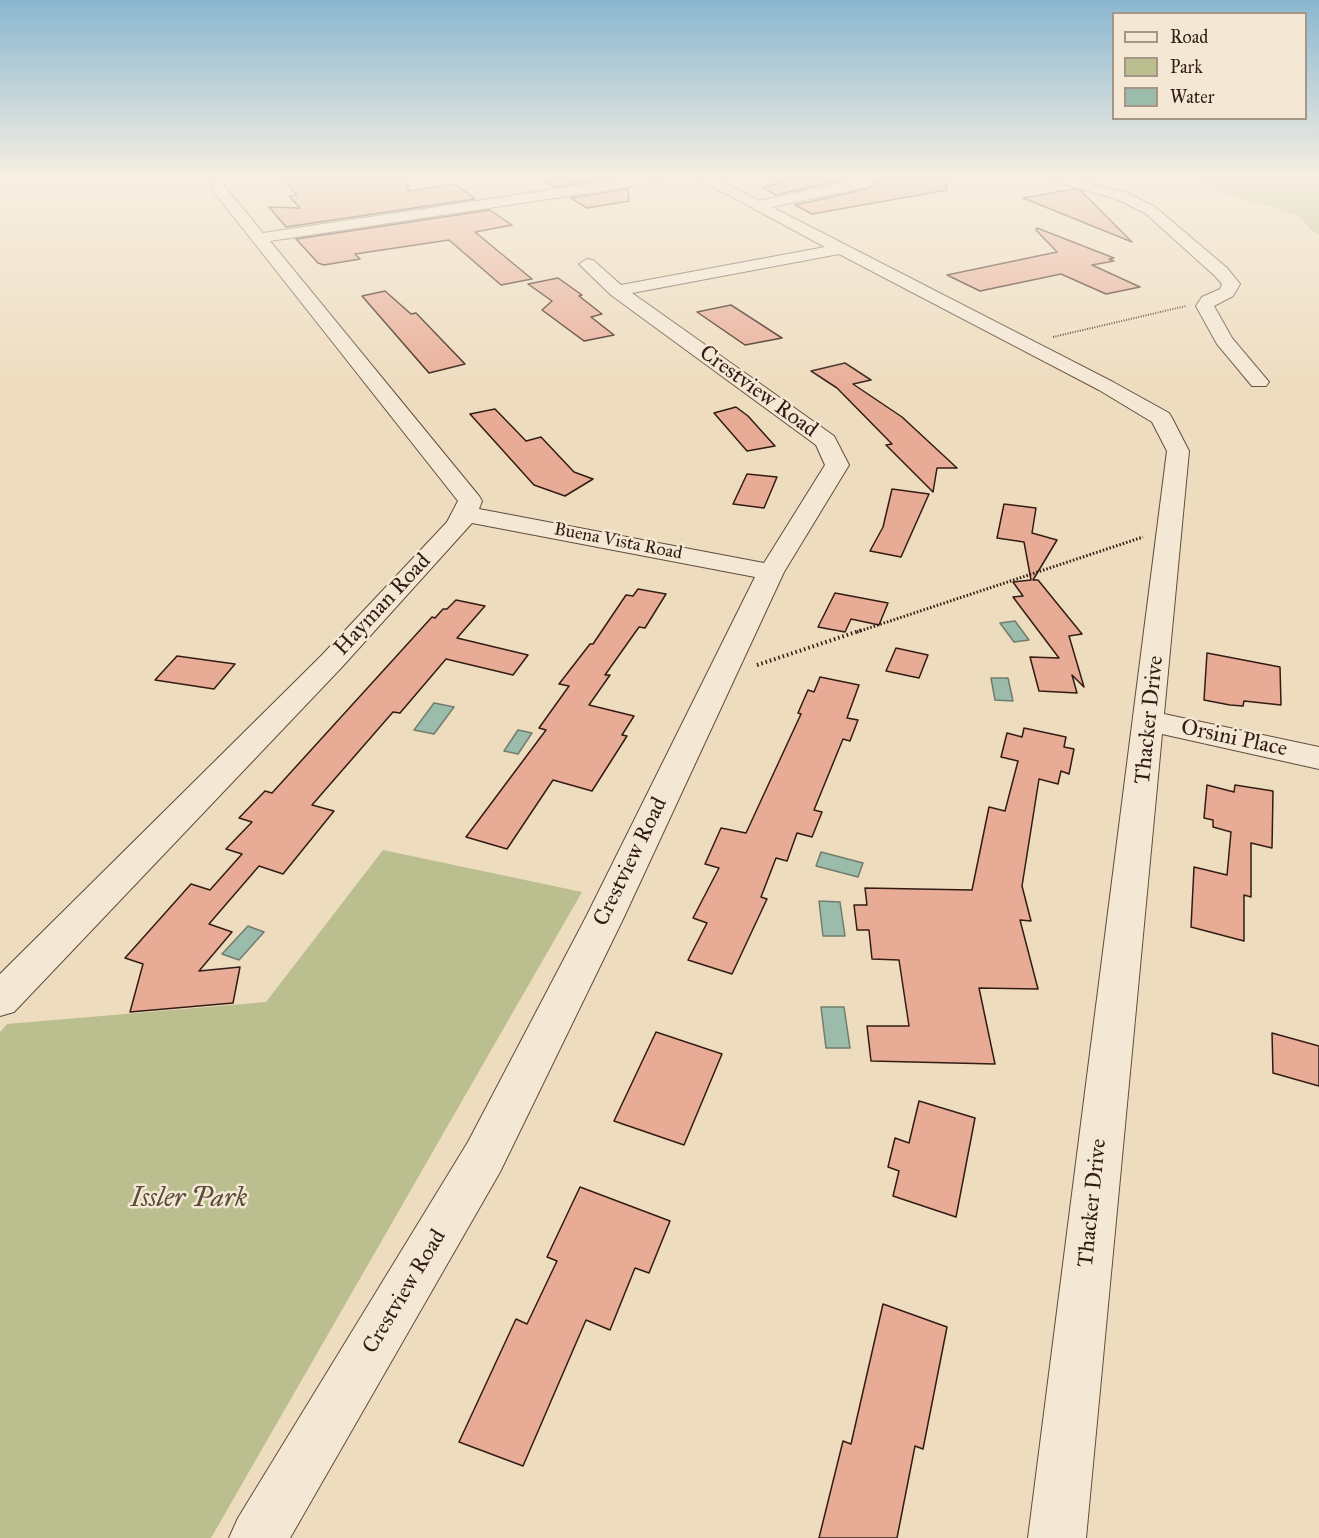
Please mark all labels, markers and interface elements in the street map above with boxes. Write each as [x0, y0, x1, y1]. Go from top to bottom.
legend [1112, 12, 1307, 120]
text: Road [1170, 26, 1208, 48]
text: Park [1170, 56, 1203, 78]
text: Water [1170, 86, 1214, 108]
street label: Crestview Road [694, 340, 822, 444]
street label: Buena Vista Road [552, 519, 684, 565]
street label: Hayman Road [329, 549, 437, 661]
street label: Thacker Drive [1130, 655, 1170, 785]
street label: Orsini Place [1178, 715, 1290, 763]
street label: Crestview Road [588, 793, 674, 931]
street label: Thacker Drive [1073, 1138, 1113, 1268]
park label: Issler Park [131, 1183, 247, 1215]
street label: Crestview Road [358, 1225, 452, 1359]

